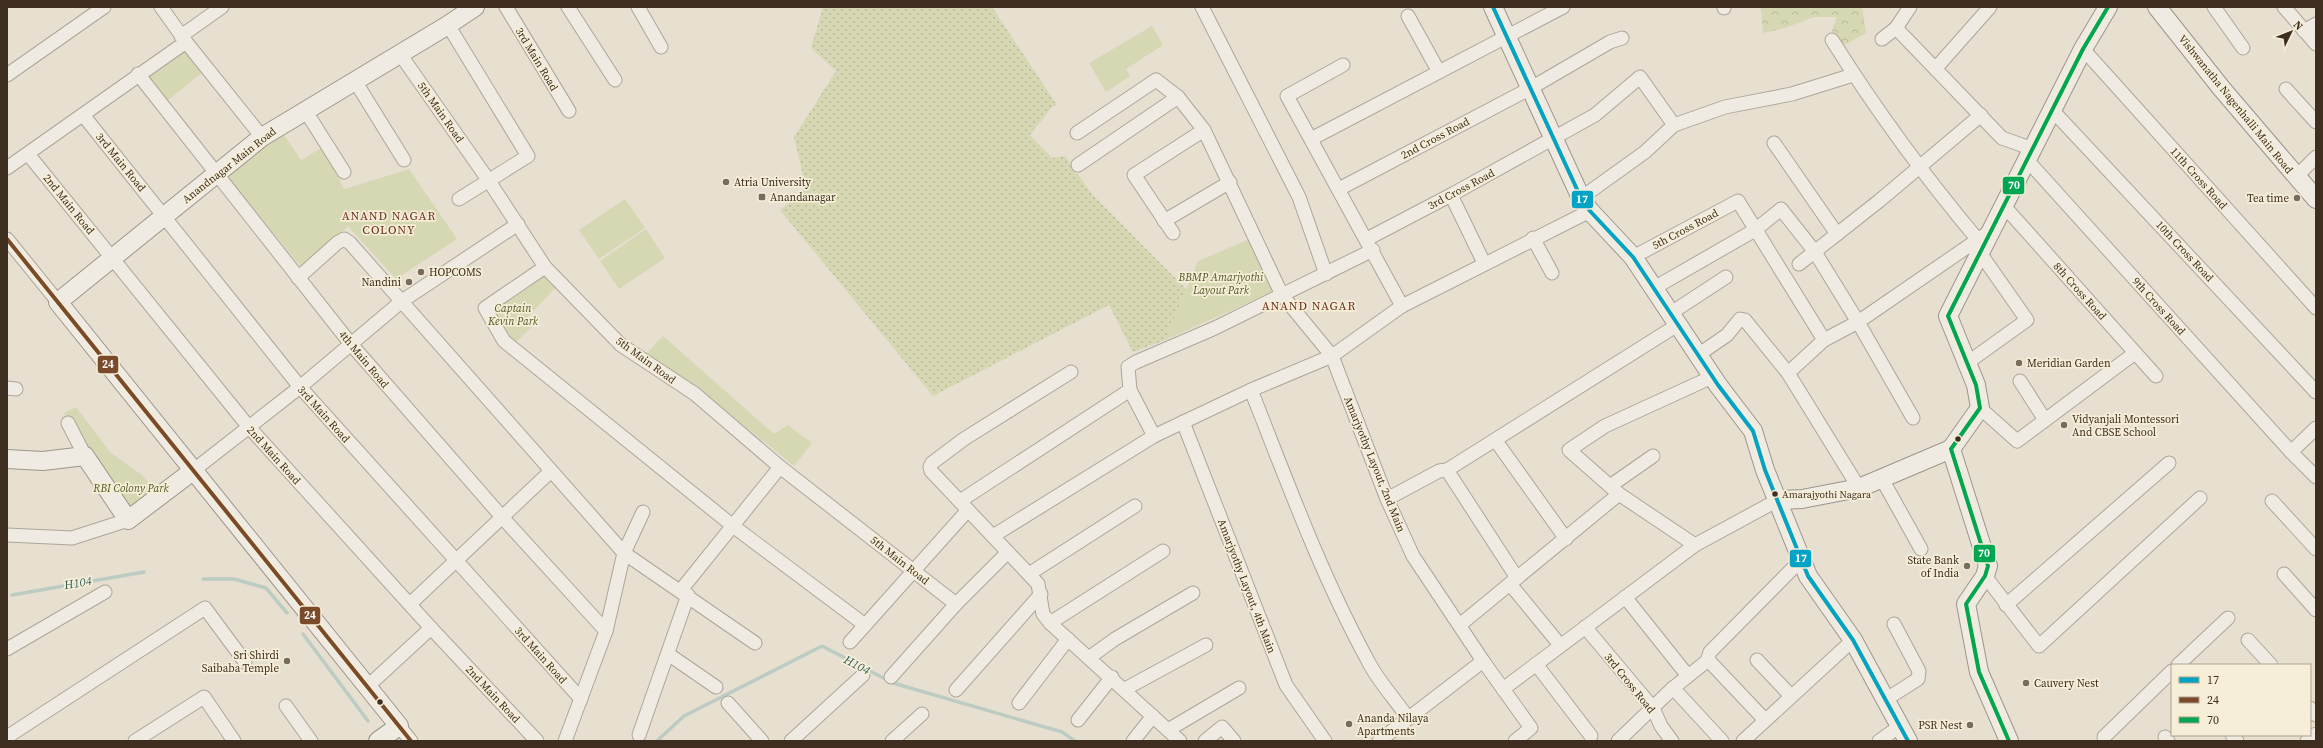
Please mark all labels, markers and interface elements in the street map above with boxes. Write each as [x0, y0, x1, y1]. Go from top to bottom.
north arrow [2271, 12, 2311, 52]
text: N [2290, 17, 2306, 34]
street label: 3rd Main Road [512, 25, 562, 94]
street label: Vishwanatha Nagenhalli Main Road [2175, 32, 2297, 177]
street label: 5th Main Road [414, 79, 468, 146]
street label: 2nd Cross Road [1398, 114, 1473, 163]
street label: Anandnagar Main Road [179, 123, 280, 207]
street label: 3rd Main Road [92, 130, 149, 195]
street label: 11th Cross Road [2167, 144, 2231, 213]
street label: 3rd Cross Road [1425, 165, 1498, 213]
street label: 2nd Main Road [40, 171, 98, 238]
place label: Atria University [734, 175, 811, 190]
line badge: 70 [2002, 176, 2025, 195]
marker: Atria University [721, 177, 731, 187]
text: 70 [2008, 178, 2020, 193]
place label: Anandanagar [770, 190, 836, 205]
line badge: 17 [1571, 190, 1594, 209]
place label: Tea time [2247, 191, 2289, 206]
marker: Anandanagar [757, 192, 767, 202]
text: 17 [1576, 192, 1588, 207]
marker: Tea time [2292, 193, 2302, 203]
street label: 5th Cross Road [1650, 205, 1722, 253]
district label: ANAND NAGAR COLONY [342, 208, 436, 238]
street label: 10th Cross Road [2152, 218, 2217, 286]
street label: 8th Cross Road [2050, 259, 2110, 324]
place label: HOPCOMS [429, 265, 482, 280]
marker: HOPCOMS [416, 267, 426, 277]
park label: BBMP Amarjyothi Layout Park [1178, 270, 1264, 298]
street label: 9th Cross Road [2129, 274, 2189, 339]
place label: Nandini [361, 275, 401, 290]
marker: Nandini [404, 277, 414, 287]
district label: ANAND NAGAR [1262, 298, 1356, 314]
park label: Captain Kevin Park [487, 301, 539, 329]
street label: 4th Main Road [335, 327, 393, 392]
street label: 5th Main Road [613, 333, 679, 388]
line badge: 24 [97, 355, 119, 374]
place label: Meridian Garden [2027, 356, 2111, 371]
text: 24 [102, 357, 114, 372]
marker: Meridian Garden [2014, 358, 2024, 368]
street label: 3rd Main Road [294, 383, 354, 447]
street label: Amarjyothy Layout, 2nd Main [1340, 394, 1409, 535]
place label: Vidyanjali Montessori And CBSE School [2072, 412, 2179, 440]
marker: Vidyanjali Montessori And CBSE School [2059, 420, 2069, 430]
street label: 2nd Main Road [243, 423, 304, 488]
unlabelled marker [1953, 434, 1963, 444]
park label: RBI Colony Park [92, 481, 169, 496]
place label: Amarajyothi Nagara [1782, 488, 1872, 501]
marker: Amarajyothi Nagara [1770, 489, 1780, 499]
street label: Amarjyothy Layout, 4th Main [1214, 517, 1279, 656]
street label: 5th Main Road [867, 533, 933, 589]
line badge: 70 [1973, 544, 1996, 563]
text: 70 [1978, 546, 1990, 561]
line badge: 17 [1789, 549, 1812, 568]
text: 17 [1795, 551, 1807, 566]
place label: State Bank of India [1907, 553, 1960, 581]
marker: State Bank of India [1962, 561, 1972, 571]
water label: H104 [62, 573, 93, 593]
line badge: 24 [299, 606, 321, 625]
text: 24 [304, 608, 316, 623]
street label: 3rd Main Road [511, 624, 571, 688]
place label: Sri Shirdi Saibaba Temple [202, 648, 279, 676]
street label: 3rd Cross Road [1601, 650, 1659, 717]
water label: H104 [840, 651, 873, 678]
marker: Sri Shirdi Saibaba Temple [282, 656, 292, 666]
street label: 2nd Main Road [462, 662, 524, 727]
legend [2171, 664, 2311, 736]
text: 17 [2207, 672, 2219, 688]
place label: Cauvery Nest [2034, 676, 2099, 691]
marker: Cauvery Nest [2021, 678, 2031, 688]
text: 24 [2207, 692, 2219, 708]
unlabelled marker [375, 697, 385, 707]
place label: Ananda Nilaya Apartments [1357, 711, 1429, 739]
text: 70 [2207, 712, 2219, 728]
place label: PSR Nest [1918, 718, 1962, 733]
marker: Ananda Nilaya Apartments [1344, 719, 1354, 729]
marker: PSR Nest [1965, 720, 1975, 730]

